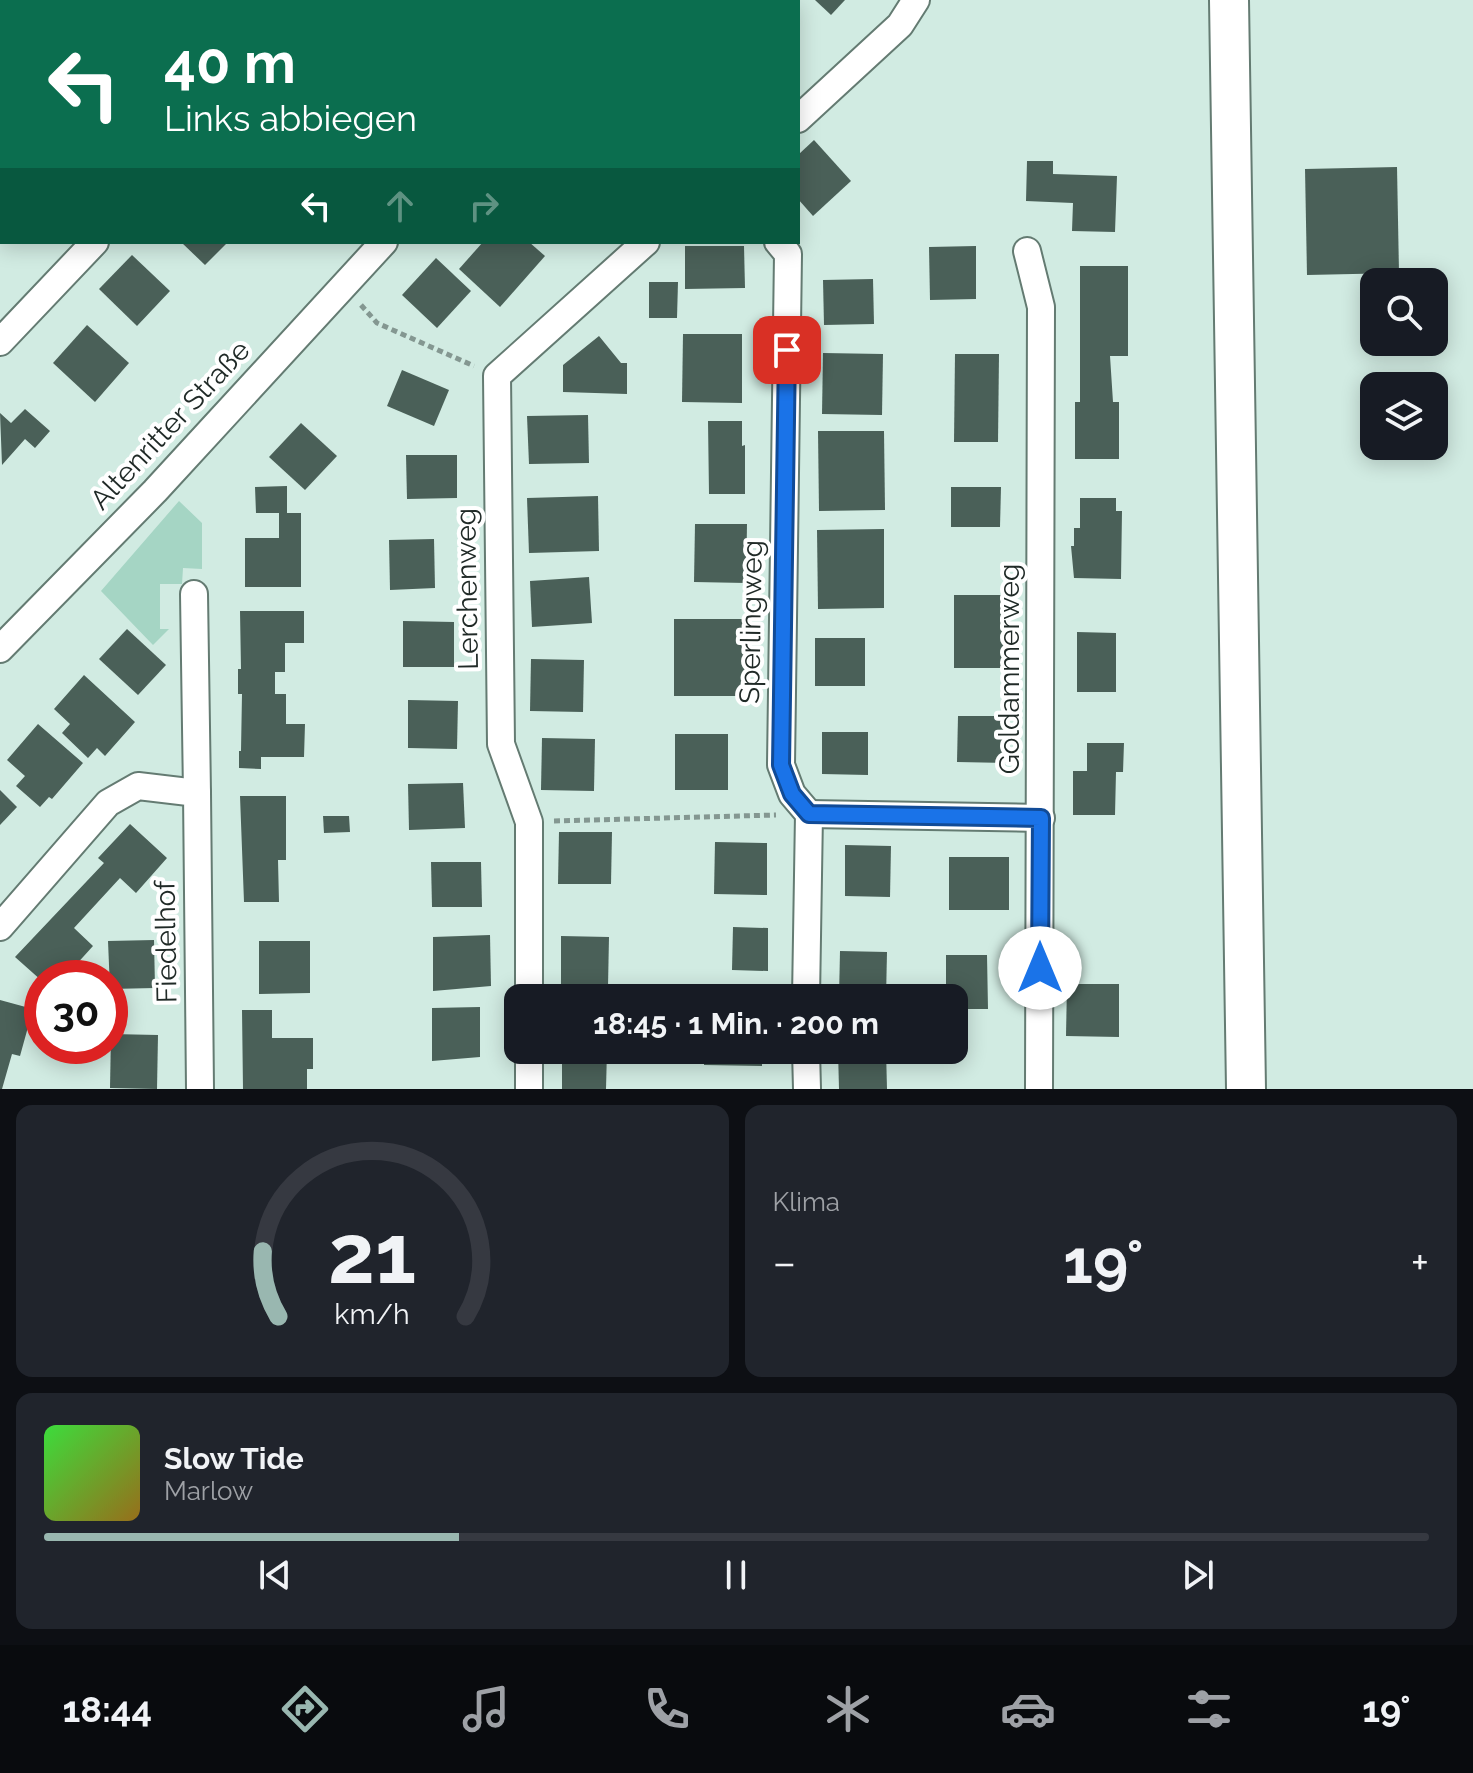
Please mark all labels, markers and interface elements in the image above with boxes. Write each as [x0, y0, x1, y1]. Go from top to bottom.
text: 40 m [164, 30, 296, 96]
icon: left [32, 32, 136, 136]
text: Links abbiegen [164, 97, 417, 139]
icon: left [294, 184, 338, 228]
icon: ahead [378, 184, 422, 228]
icon: right [462, 184, 506, 228]
map controls [1360, 268, 1448, 460]
button: search [1360, 268, 1448, 356]
pin [753, 316, 821, 384]
icon: arrive [765, 328, 809, 372]
street label: Altenritter Straße [83, 334, 257, 516]
button: layers [1360, 372, 1448, 460]
street label: Lerchenweg [449, 508, 485, 670]
street label: Sperlingweg [733, 540, 769, 704]
street label: Goldammerweg [993, 564, 1026, 774]
street label: Fiedelhof [148, 879, 184, 1004]
position arrow [998, 926, 1082, 1010]
speed limit sign: 30 [24, 960, 128, 1064]
text: 18:45 · 1 Min. · 200 m [593, 1006, 879, 1041]
text: Klima [773, 1187, 840, 1217]
text: 21 [328, 1205, 416, 1302]
text: 19° [1063, 1227, 1144, 1297]
text: − [773, 1237, 796, 1288]
text: + [1411, 1237, 1429, 1288]
text: km/h [335, 1297, 410, 1331]
text: Slow Tide [164, 1441, 304, 1476]
text: Marlow [164, 1476, 253, 1506]
icon: previous [253, 1553, 297, 1597]
icon: pause [714, 1553, 758, 1597]
icon: next [1176, 1553, 1220, 1597]
icon: directions [277, 1681, 333, 1737]
icon: music [458, 1681, 514, 1737]
icon: phone [639, 1681, 695, 1737]
icon: climate [820, 1681, 876, 1737]
icon: car [1000, 1681, 1056, 1737]
icon: filters [1181, 1681, 1237, 1737]
text: 18:44 [62, 1688, 152, 1730]
text: 19° [1362, 1688, 1410, 1730]

